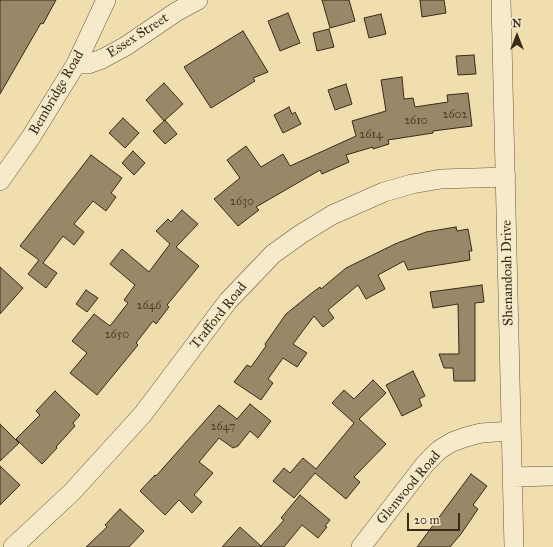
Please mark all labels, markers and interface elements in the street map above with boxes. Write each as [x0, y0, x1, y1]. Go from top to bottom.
street label: Essex Street [104, 10, 172, 62]
north arrow [497, 16, 537, 56]
text: N [512, 17, 522, 30]
street label: Bembridge Road [26, 48, 88, 138]
house number: 2602 [443, 108, 467, 122]
house number: 2610 [404, 114, 428, 128]
house number: 2614 [359, 128, 383, 142]
house number: 2630 [230, 195, 254, 209]
street label: Shenandoah Drive [499, 220, 517, 326]
street label: Trafford Road [187, 279, 251, 353]
house number: 2646 [137, 299, 161, 313]
house number: 2650 [105, 328, 129, 342]
house number: 2647 [211, 420, 235, 434]
street label: Glenwood Road [373, 448, 445, 528]
scale bar [409, 505, 462, 531]
text: 20 m [414, 513, 440, 527]

